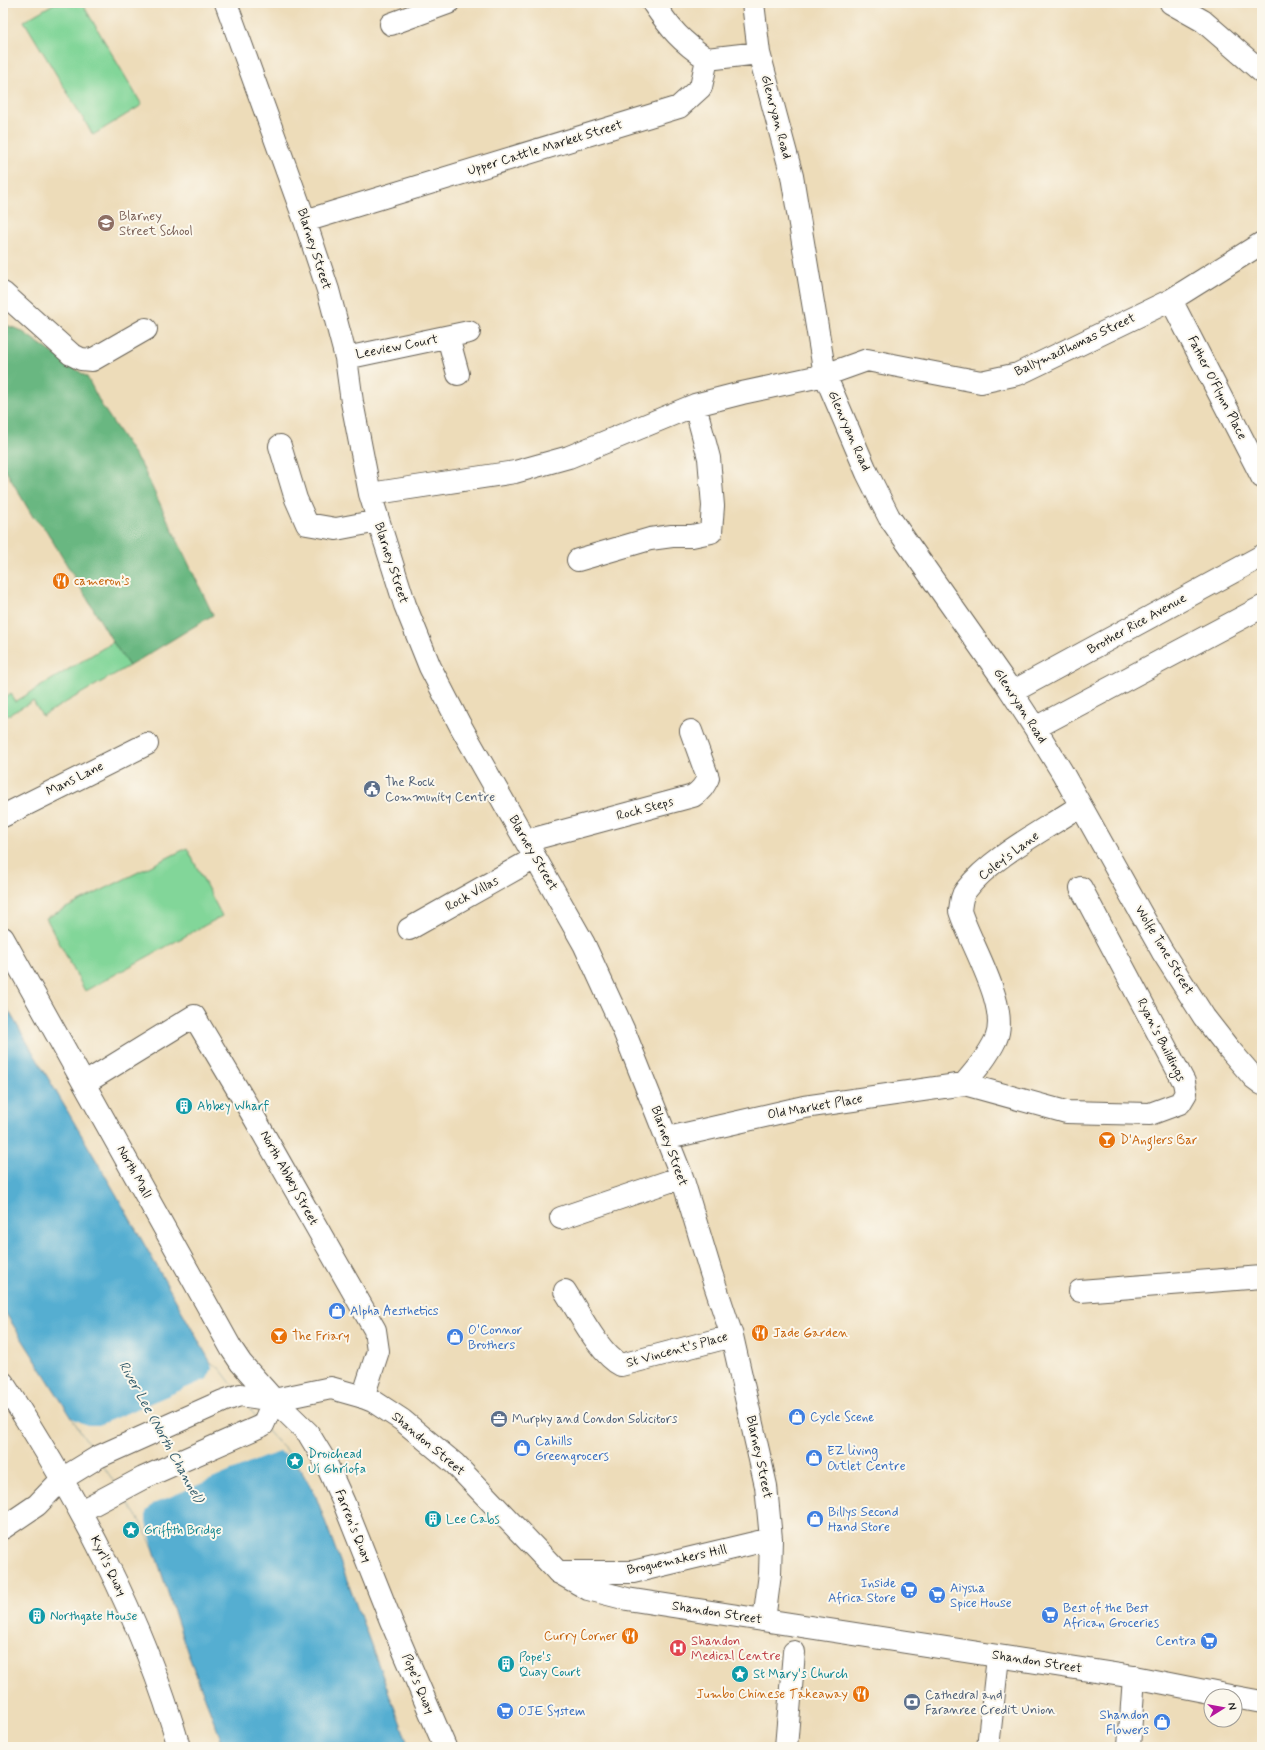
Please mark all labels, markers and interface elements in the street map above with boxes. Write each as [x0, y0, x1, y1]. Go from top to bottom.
street label: Glenryan Road [757, 73, 795, 161]
street label: Upper Cattle Market Street [466, 116, 624, 180]
street label: Blarney Street [293, 206, 335, 292]
place label: Blarney Street School [119, 208, 193, 240]
school or university icon: Blarney Street School [96, 213, 116, 233]
street label: Ballymacthomas Street [1012, 310, 1138, 380]
street label: Leeview Court [354, 331, 440, 363]
street label: Father O'Flynn Place [1183, 333, 1251, 443]
street label: Glenryan Road [824, 388, 874, 474]
street label: Blarney Street [370, 520, 412, 606]
restaurant icon: cameron’s [51, 571, 71, 591]
place label: cameron’s [74, 573, 130, 590]
street label: Brother Rice Avenue [1084, 590, 1190, 658]
street label: Glenryan Road [989, 665, 1051, 747]
street label: Mans Lane [43, 758, 107, 800]
place label: The Rock Community Centre [385, 774, 495, 806]
public building icon: The Rock Community Centre [362, 779, 382, 799]
street label: Rock Steps [615, 793, 676, 825]
street label: Blarney Street [505, 812, 561, 894]
street label: Coley's Lane [975, 828, 1043, 884]
street label: Rock Villas [442, 872, 502, 916]
street label: Wolfe Tone Street [1131, 902, 1197, 998]
street label: Ryan's Buildings [1132, 995, 1189, 1085]
street label: Old Market Place [766, 1090, 864, 1124]
building icon: Abbey Wharf [174, 1096, 194, 1116]
place label: Abbey Wharf [197, 1098, 269, 1115]
street label: Blarney Street [647, 1104, 691, 1188]
street label: North Abbey Street [256, 1128, 322, 1228]
bar icon: D'Anglers Bar [1097, 1130, 1117, 1150]
place label: D'Anglers Bar [1120, 1132, 1198, 1151]
street label: North Mall [113, 1143, 156, 1202]
shop icon: Alpha Aesthetics [327, 1301, 347, 1321]
place label: Alpha Aesthetics [350, 1303, 439, 1320]
place label: O'Connor Brothers [468, 1322, 523, 1354]
restaurant icon: Jade Garden [750, 1323, 770, 1343]
place label: Jade Garden [773, 1325, 848, 1342]
bar icon: The Friary [269, 1326, 289, 1346]
shop icon: O'Connor Brothers [445, 1327, 465, 1347]
place label: The Friary [292, 1328, 349, 1345]
street label: St Vincent's Place [624, 1328, 730, 1372]
water label: River Lee (North Channel) [114, 1358, 209, 1508]
shop icon: Cycle Scene [787, 1407, 807, 1427]
street label: Shandon Street [388, 1408, 468, 1480]
office icon: Murphy and Condon Solicitors [489, 1409, 509, 1429]
place label: Cycle Scene [810, 1409, 874, 1426]
place label: Murphy and Condon Solicitors [512, 1411, 678, 1428]
street label: Blarney Street [742, 1414, 776, 1500]
place label: Cahills Greengrocers [535, 1433, 609, 1465]
shop icon: Cahills Greengrocers [512, 1438, 532, 1458]
place label: EZ living Outlet Centre [827, 1443, 906, 1475]
place label: Droichead Uí Ghríofa [308, 1446, 366, 1478]
shop icon: EZ living Outlet Centre [804, 1448, 824, 1468]
place icon: Droichead Uí Ghríofa [285, 1451, 305, 1471]
street label: Farren's Quay [331, 1487, 375, 1565]
place label: Billys Second Hand Store [828, 1504, 898, 1536]
building icon: Lee Cabs [423, 1509, 443, 1529]
shop icon: Billys Second Hand Store [805, 1509, 825, 1529]
place label: Lee Cabs [446, 1511, 500, 1528]
place icon: Griffith Bridge [121, 1520, 141, 1540]
place label: Griffith Bridge [144, 1522, 222, 1539]
street label: Kyrl's Quay [86, 1533, 130, 1599]
street label: Broguemakers Hill [625, 1541, 729, 1579]
place label: Inside Africa Store [828, 1575, 896, 1607]
supermarket icon: Inside Africa Store [899, 1580, 919, 1600]
place label: Aiysha Spice House [950, 1580, 1012, 1612]
supermarket icon: Aiysha Spice House [927, 1585, 947, 1605]
street label: Shandon Street [671, 1598, 763, 1628]
place label: Best of the Best African Groceries [1063, 1600, 1159, 1632]
supermarket icon: Best of the Best African Groceries [1040, 1605, 1060, 1625]
building icon: Northgate House [27, 1606, 47, 1626]
place label: Northgate House [50, 1608, 138, 1625]
restaurant icon: Curry Corner [620, 1626, 640, 1646]
place label: Curry Corner [544, 1628, 618, 1645]
supermarket icon: Centra [1199, 1631, 1219, 1651]
place label: Shandon Medical Centre [691, 1633, 781, 1665]
place label: Centra [1156, 1633, 1196, 1650]
hospital icon: Shandon Medical Centre [668, 1638, 688, 1658]
street label: Shandon Street [991, 1647, 1083, 1677]
place label: Pope's Quay Court [519, 1649, 581, 1681]
street label: Pope's Quay [398, 1651, 438, 1717]
building icon: Pope's Quay Court [496, 1654, 516, 1674]
place icon: St Mary's Church [730, 1664, 750, 1684]
place label: St Mary's Church [753, 1666, 848, 1683]
restaurant icon: Jumbo Chinese Takeaway [851, 1684, 871, 1704]
place label: Jumbo Chinese Takeaway [696, 1686, 848, 1703]
place label: Cathedral and Faranree Credit Union [925, 1687, 1056, 1719]
north arrow [1203, 1688, 1243, 1728]
bank icon: Cathedral and Faranree Credit Union [902, 1692, 922, 1712]
supermarket icon: OJE System [495, 1701, 515, 1721]
text: N [1224, 1701, 1239, 1711]
place label: OJE System [518, 1703, 585, 1720]
place label: Shandon Flowers [1100, 1707, 1149, 1739]
shop icon: Shandon Flowers [1152, 1712, 1172, 1732]

